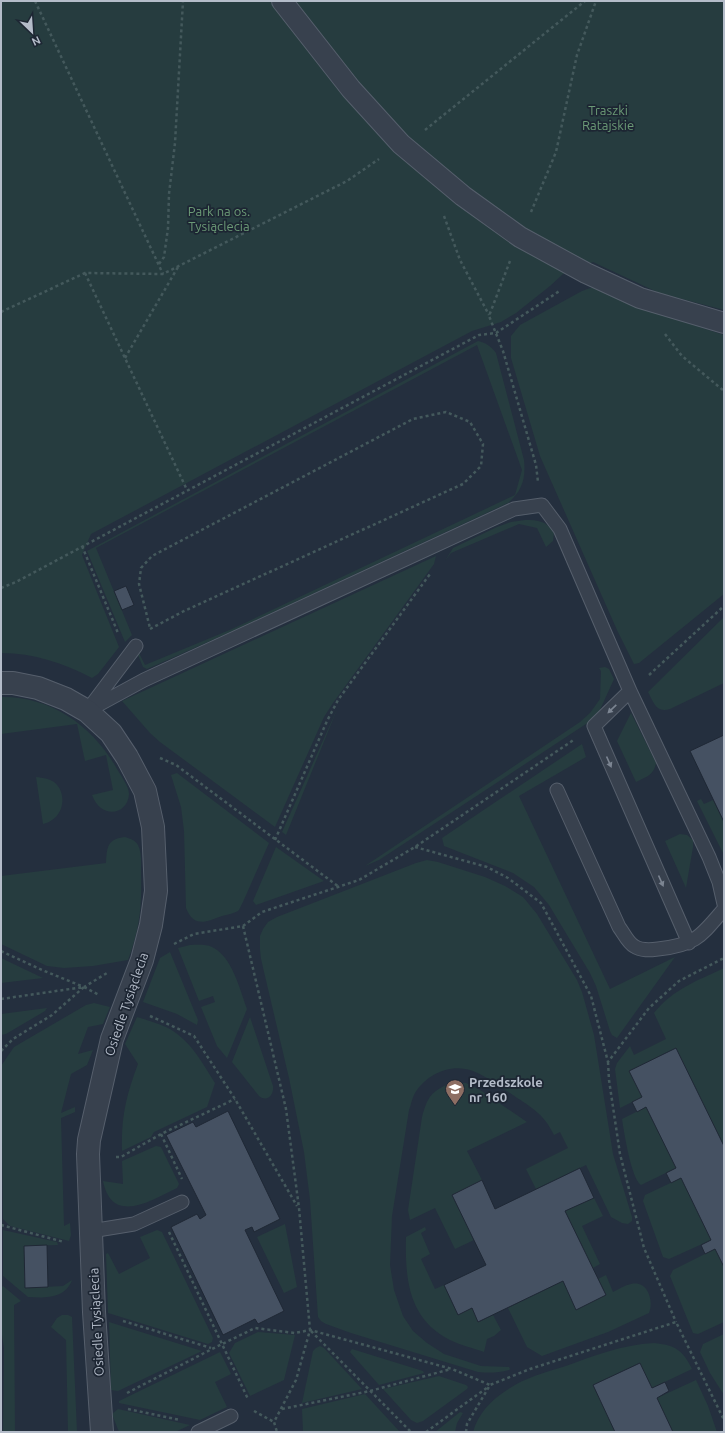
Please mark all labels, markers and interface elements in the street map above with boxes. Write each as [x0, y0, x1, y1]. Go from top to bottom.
north arrow [12, 12, 52, 52]
text: N [30, 34, 42, 48]
park label: Traszki Ratajskie [582, 103, 634, 132]
park label: Park na os. Tysiąclecia [188, 204, 250, 233]
one-way arrow [607, 704, 617, 713]
one-way arrow [606, 756, 612, 768]
one-way arrow [658, 875, 665, 887]
street label: Osiedle Tysiąclecia [102, 950, 150, 1058]
place label: Przedszkole nr 160 [469, 1075, 543, 1104]
school or university icon: Przedszkole nr 160 [444, 1078, 466, 1106]
street label: Osiedle Tysiąclecia [86, 1267, 106, 1377]

